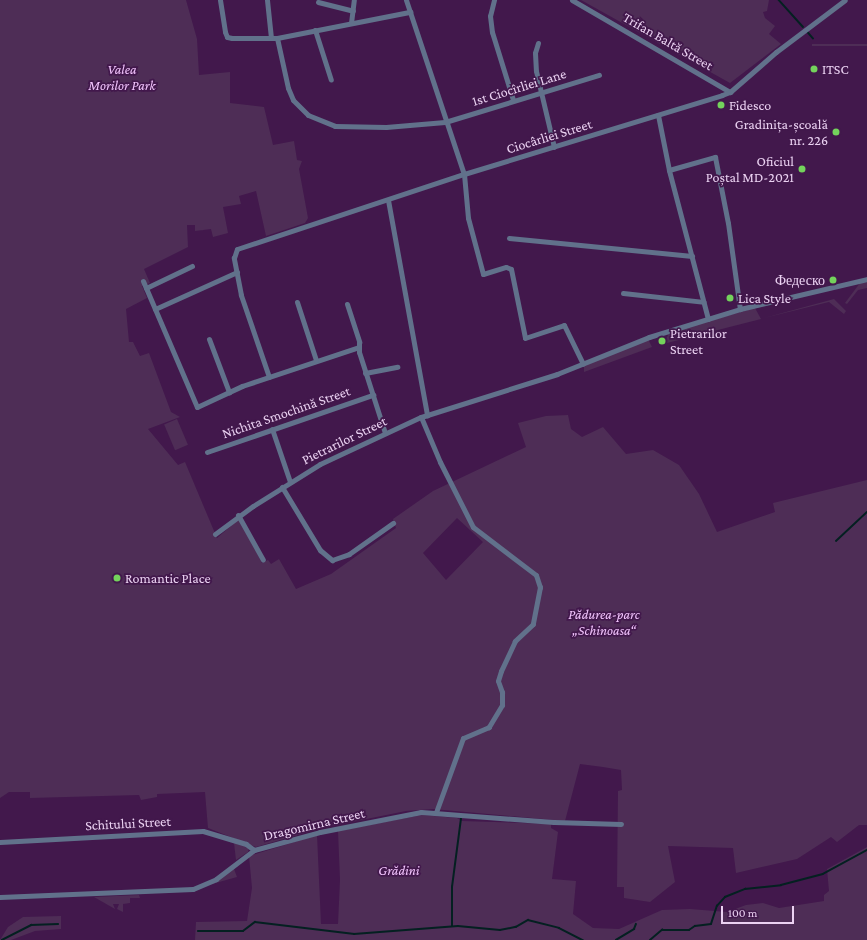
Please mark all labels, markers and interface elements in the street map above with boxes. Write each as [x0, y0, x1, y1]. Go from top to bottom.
street label: Trifan Baltă Street [620, 8, 716, 74]
park label: Valea Morilor Park [88, 61, 156, 94]
place label: ITSC [822, 61, 849, 77]
marker: ITSC [809, 64, 819, 74]
street label: 1st Ciocîrliei Lane [470, 65, 568, 109]
place label: Fidesco [729, 97, 771, 113]
marker: Fidesco [716, 100, 726, 110]
street label: Ciocârliei Street [504, 115, 594, 157]
place label: Gradinița-școală nr. 226 [735, 116, 828, 148]
marker: Gradinița-școală nr. 226 [831, 127, 841, 137]
place label: Oficiul Poștal MD-2021 [706, 153, 794, 186]
marker: Oficiul Poștal MD-2021 [797, 164, 807, 174]
place label: Федеско [775, 272, 825, 288]
marker: Федеско [828, 275, 838, 285]
place label: Lica Style [738, 290, 791, 306]
marker: Lica Style [725, 293, 735, 303]
place label: Pietrarilor Street [670, 325, 727, 358]
marker: Pietrarilor Street [657, 336, 667, 346]
street label: Nichita Smochină Street [220, 382, 352, 442]
street label: Pietrarilor Street [299, 412, 389, 468]
place label: Romantic Place [125, 570, 211, 586]
marker: Romantic Place [112, 573, 122, 583]
park label: Pădurea-parc „Schinoasa“ [568, 606, 640, 638]
street label: Dragomirna Street [262, 804, 366, 844]
street label: Schitului Street [85, 812, 171, 834]
park label: Grădini [378, 862, 420, 878]
scale bar [723, 898, 796, 924]
text: 100 m [728, 906, 757, 920]

